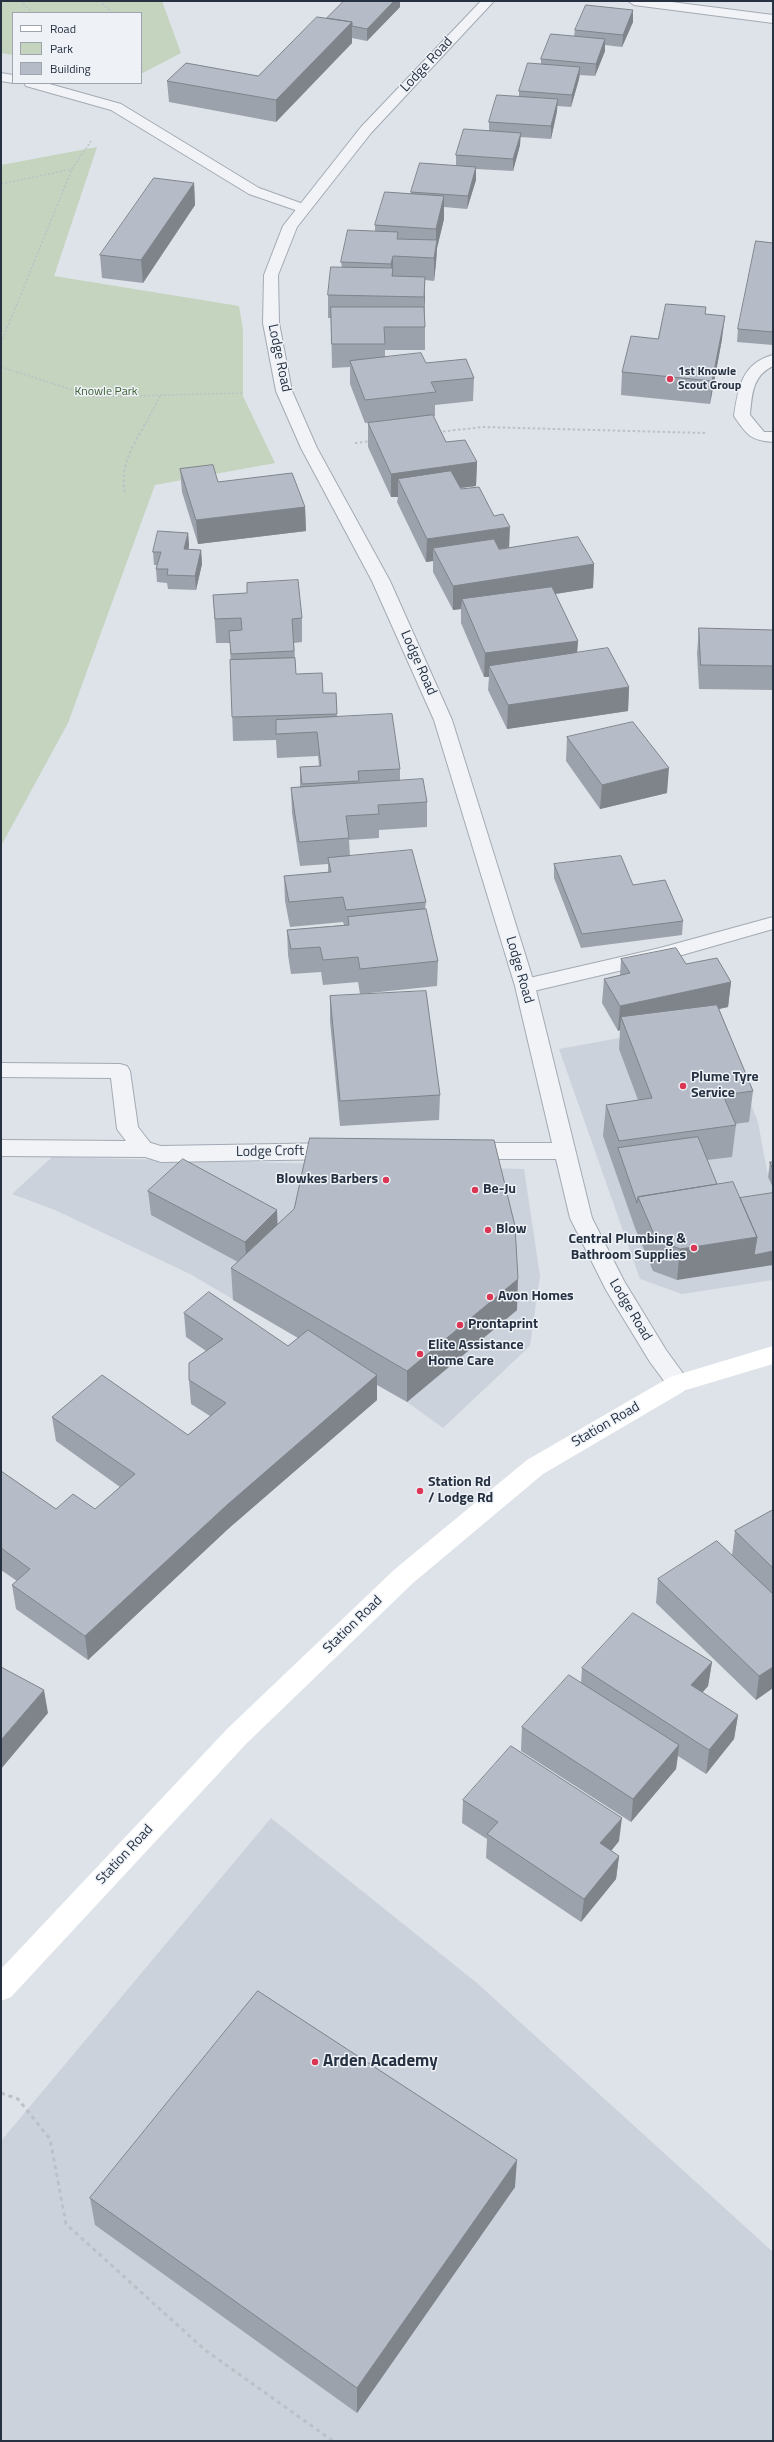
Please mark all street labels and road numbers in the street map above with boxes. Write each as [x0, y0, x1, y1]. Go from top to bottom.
street label: Lodge Road [397, 34, 457, 96]
street label: Lodge Road [264, 322, 294, 394]
street label: Lodge Road [396, 628, 440, 698]
street label: Lodge Road [501, 934, 537, 1006]
street label: Lodge Croft [236, 1143, 304, 1161]
street label: Lodge Road [605, 1276, 655, 1344]
street label: Station Road [569, 1399, 643, 1451]
street label: Station Road [320, 1593, 386, 1657]
street label: Station Road [93, 1822, 157, 1888]

